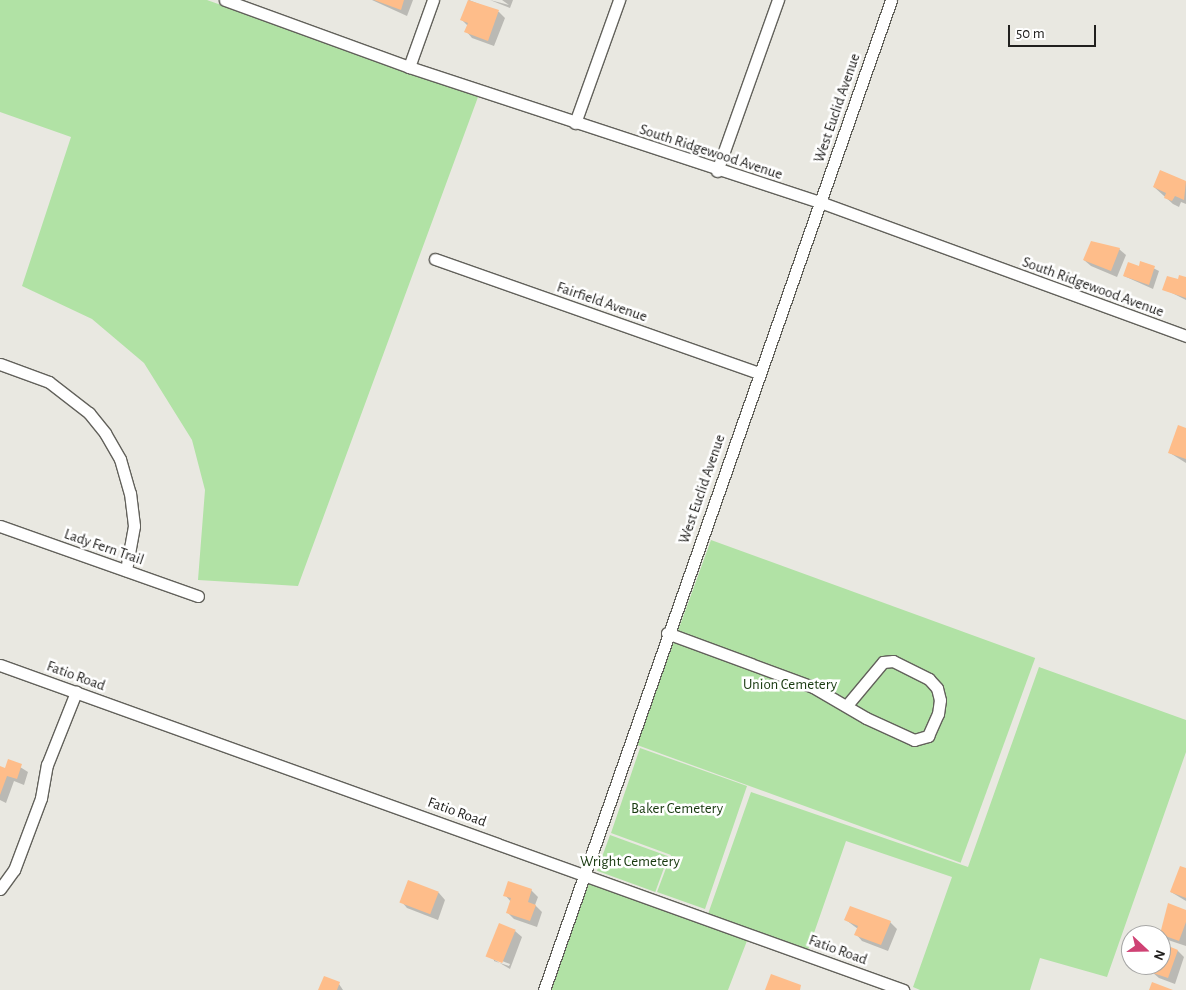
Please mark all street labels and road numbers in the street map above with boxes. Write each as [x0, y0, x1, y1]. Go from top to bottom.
street label: West Euclid Avenue [810, 51, 864, 165]
street label: South Ridgewood Avenue [637, 120, 785, 184]
street label: South Ridgewood Avenue [1020, 253, 1166, 321]
street label: Fairfield Avenue [554, 278, 650, 326]
street label: West Euclid Avenue [675, 432, 729, 546]
street label: Lady Fern Trail [62, 525, 146, 569]
street label: Fatio Road [44, 657, 108, 695]
street label: Fatio Road [425, 793, 489, 831]
street label: Fatio Road [806, 931, 870, 969]

